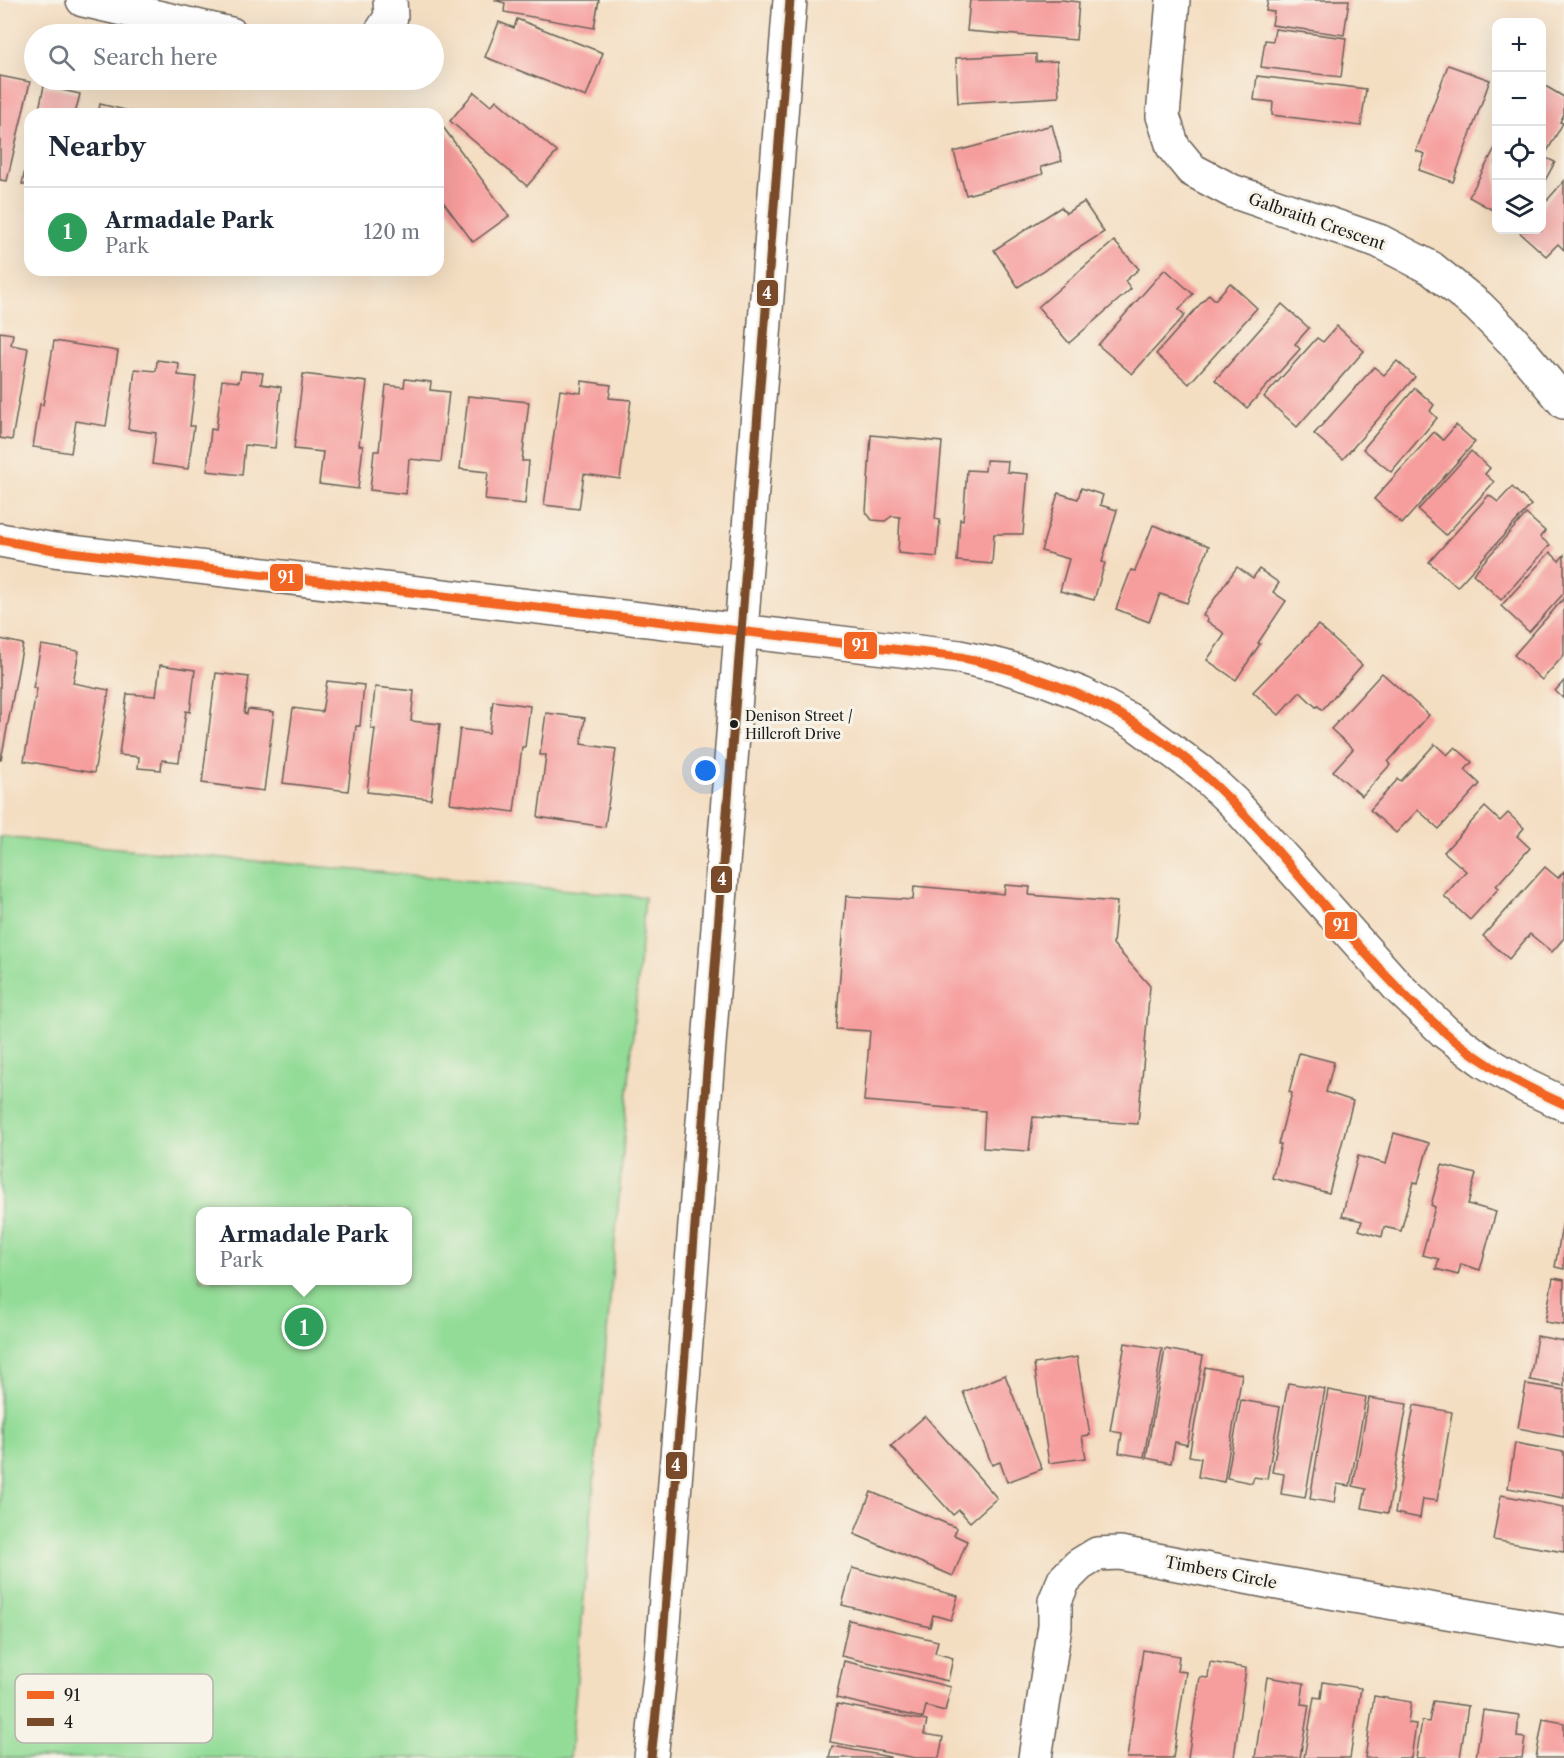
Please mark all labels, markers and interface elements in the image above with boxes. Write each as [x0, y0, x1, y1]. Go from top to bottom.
map controls [1492, 18, 1546, 234]
button: + [1492, 18, 1546, 72]
search box [24, 24, 444, 90]
icon: search [45, 41, 78, 74]
text: Search here [93, 44, 218, 71]
button: − [1492, 72, 1546, 126]
button: locate [1492, 126, 1546, 180]
text: Nearby [48, 131, 146, 163]
button: layers [1492, 180, 1546, 234]
street label: Galbraith Crescent [1246, 188, 1388, 254]
text: Armadale Park [105, 207, 274, 234]
text: 1 [63, 220, 72, 244]
text: 120 m [363, 220, 420, 244]
text: Park [105, 234, 148, 258]
line badge: 4 [756, 279, 779, 307]
text: 4 [762, 283, 772, 303]
line badge: 91 [269, 563, 304, 592]
text: 91 [278, 567, 295, 587]
line badge: 91 [843, 631, 878, 660]
text: 91 [852, 635, 869, 655]
place label: Denison Street / Hillcroft Drive [745, 707, 853, 743]
marker: Denison Street / Hillcroft Drive [728, 718, 740, 730]
your location [691, 756, 720, 785]
line badge: 4 [710, 865, 733, 894]
text: 4 [717, 869, 727, 889]
line badge: 91 [1324, 911, 1358, 940]
text: 91 [1333, 915, 1350, 935]
popup [196, 1207, 412, 1285]
text: Armadale Park [220, 1221, 388, 1248]
text: Park [220, 1248, 263, 1272]
pin: 1 [284, 1304, 324, 1350]
line badge: 4 [665, 1451, 688, 1480]
text: 4 [671, 1455, 681, 1475]
street label: Timbers Circle [1163, 1551, 1279, 1593]
legend [15, 1674, 213, 1743]
text: 91 [64, 1685, 80, 1705]
text: 4 [64, 1712, 73, 1732]

